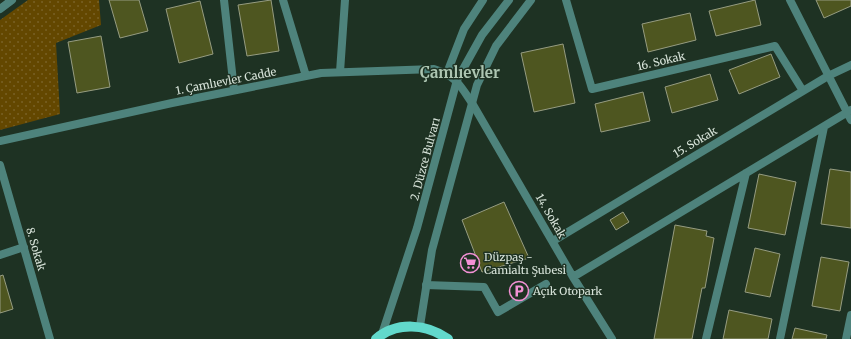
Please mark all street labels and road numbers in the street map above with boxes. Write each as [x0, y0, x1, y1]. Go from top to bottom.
street label: 16. Sokak [635, 49, 687, 73]
street label: 1. Çamlıevler Cadde [174, 64, 278, 98]
street label: 2. Düzce Bulvarı [407, 116, 443, 202]
street label: 15. Sokak [671, 123, 719, 161]
street label: 14. Sokak [533, 191, 569, 241]
street label: 8. Sokak [23, 226, 49, 272]

